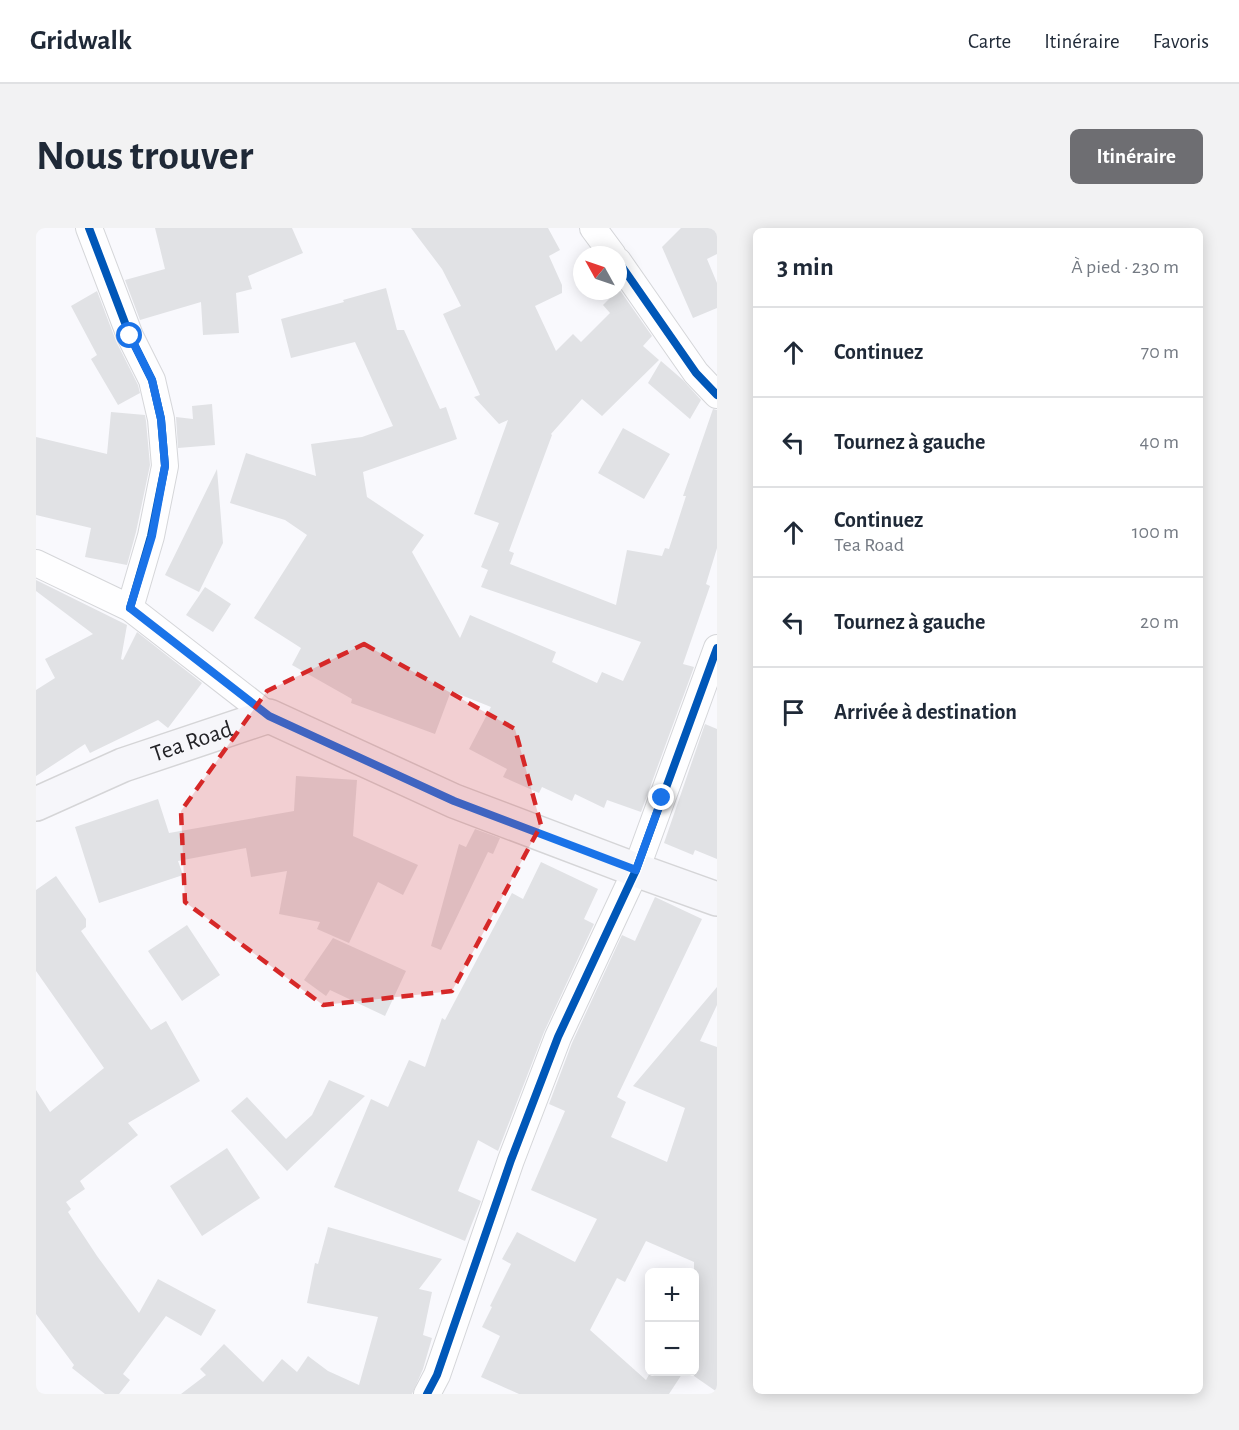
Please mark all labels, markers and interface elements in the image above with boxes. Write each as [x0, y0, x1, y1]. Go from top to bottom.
text: Gridwalk [30, 27, 132, 55]
text: Carte [968, 31, 1011, 52]
text: Itinéraire [1044, 31, 1120, 52]
text: Favoris [1153, 31, 1209, 52]
button: Itinéraire [1070, 129, 1203, 184]
text: Nous trouver [36, 135, 253, 177]
north arrow [573, 246, 627, 300]
text: 3 min [777, 254, 834, 280]
text: À pied · 230 m [1071, 257, 1179, 277]
route start [116, 322, 142, 348]
icon: ahead [777, 336, 810, 369]
text: Continuez [834, 341, 923, 363]
text: 70 m [1141, 342, 1179, 362]
icon: left [777, 426, 810, 459]
text: Tournez à gauche [834, 431, 985, 453]
text: 40 m [1140, 432, 1179, 452]
text: Continuez [834, 509, 923, 531]
icon: ahead [777, 516, 810, 549]
text: 100 m [1132, 522, 1179, 542]
text: Tea Road [834, 535, 904, 555]
icon: left [777, 606, 810, 639]
text: Tournez à gauche [834, 611, 985, 633]
text: 20 m [1140, 612, 1179, 632]
icon: arrive [777, 696, 810, 729]
text: Arrivée à destination [834, 701, 1017, 723]
street label: Tea Road [148, 717, 236, 767]
route end [648, 784, 674, 810]
map controls [645, 1268, 699, 1376]
button: + [645, 1268, 699, 1322]
button: − [645, 1322, 699, 1376]

